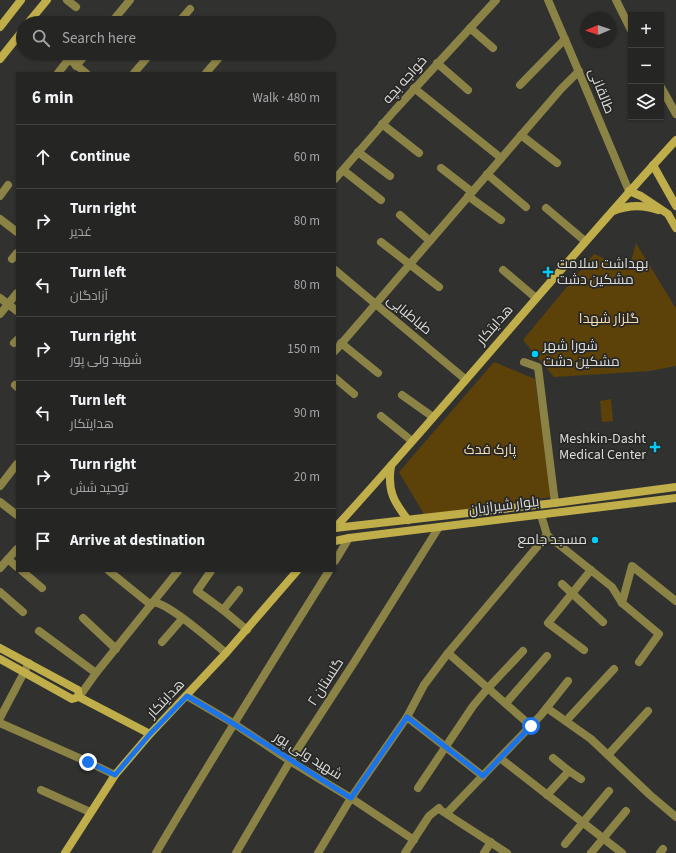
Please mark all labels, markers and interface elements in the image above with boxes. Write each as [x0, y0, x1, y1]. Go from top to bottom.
north arrow [580, 12, 616, 48]
map controls [628, 12, 664, 120]
button: + [628, 12, 664, 48]
search box [16, 16, 336, 60]
icon: search [30, 27, 52, 49]
text: Search here [62, 28, 136, 49]
button: − [628, 48, 664, 84]
street label: خواجه بچه [378, 52, 432, 108]
street label: طالقانی [583, 65, 619, 117]
button: layers [628, 84, 664, 120]
text: 6 min [32, 86, 73, 110]
text: Walk · 480 m [252, 89, 320, 107]
icon: ahead [32, 146, 54, 168]
text: Continue [70, 146, 130, 167]
text: 60 m [294, 148, 320, 166]
text: Turn right [70, 198, 136, 219]
icon: right [32, 210, 54, 232]
text: 80 m [294, 212, 320, 230]
text: غدیر [70, 223, 92, 241]
place label: بهداشت سلامت مشکین دشت [557, 254, 648, 290]
text: Turn left [70, 262, 126, 283]
marker: بهداشت سلامت مشکین دشت [542, 266, 554, 278]
icon: left [32, 274, 54, 296]
text: 80 m [294, 276, 320, 294]
text: آزادگان [70, 287, 108, 305]
street label: طباطبایی [382, 290, 436, 340]
street label: هدایتکار [471, 301, 518, 350]
park label: گلزار شهدا [579, 309, 639, 329]
text: Turn right [70, 326, 136, 347]
place label: شورا شهر مشکین دشت [542, 336, 620, 372]
icon: right [32, 338, 54, 360]
text: 150 m [287, 340, 320, 358]
marker: شورا شهر مشکین دشت [530, 349, 540, 359]
text: شهید ولی پور [70, 351, 142, 369]
text: Turn left [70, 390, 126, 411]
icon: left [32, 402, 54, 424]
text: 90 m [294, 404, 320, 422]
text: هدایتکار [70, 415, 114, 433]
place label: Meshkin-Dasht Medical Center [559, 429, 646, 465]
park label: پارک فدک [464, 440, 516, 460]
marker: Meshkin-Dasht Medical Center [649, 441, 661, 453]
text: Turn right [70, 454, 136, 475]
icon: right [32, 466, 54, 488]
text: 20 m [294, 468, 320, 486]
text: توحید شش [70, 479, 129, 497]
street label: بلوار شیرازیان [468, 492, 540, 520]
icon: arrive [32, 530, 54, 552]
text: Arrive at destination [70, 530, 205, 551]
place label: مسجد جامع [518, 530, 587, 550]
marker: مسجد جامع [590, 535, 600, 545]
street label: گلستان ۲ [303, 654, 349, 710]
street label: هدایتکار [142, 675, 190, 724]
route start [522, 717, 540, 735]
street label: شهید ولی پور [269, 726, 346, 785]
route end [79, 753, 97, 771]

